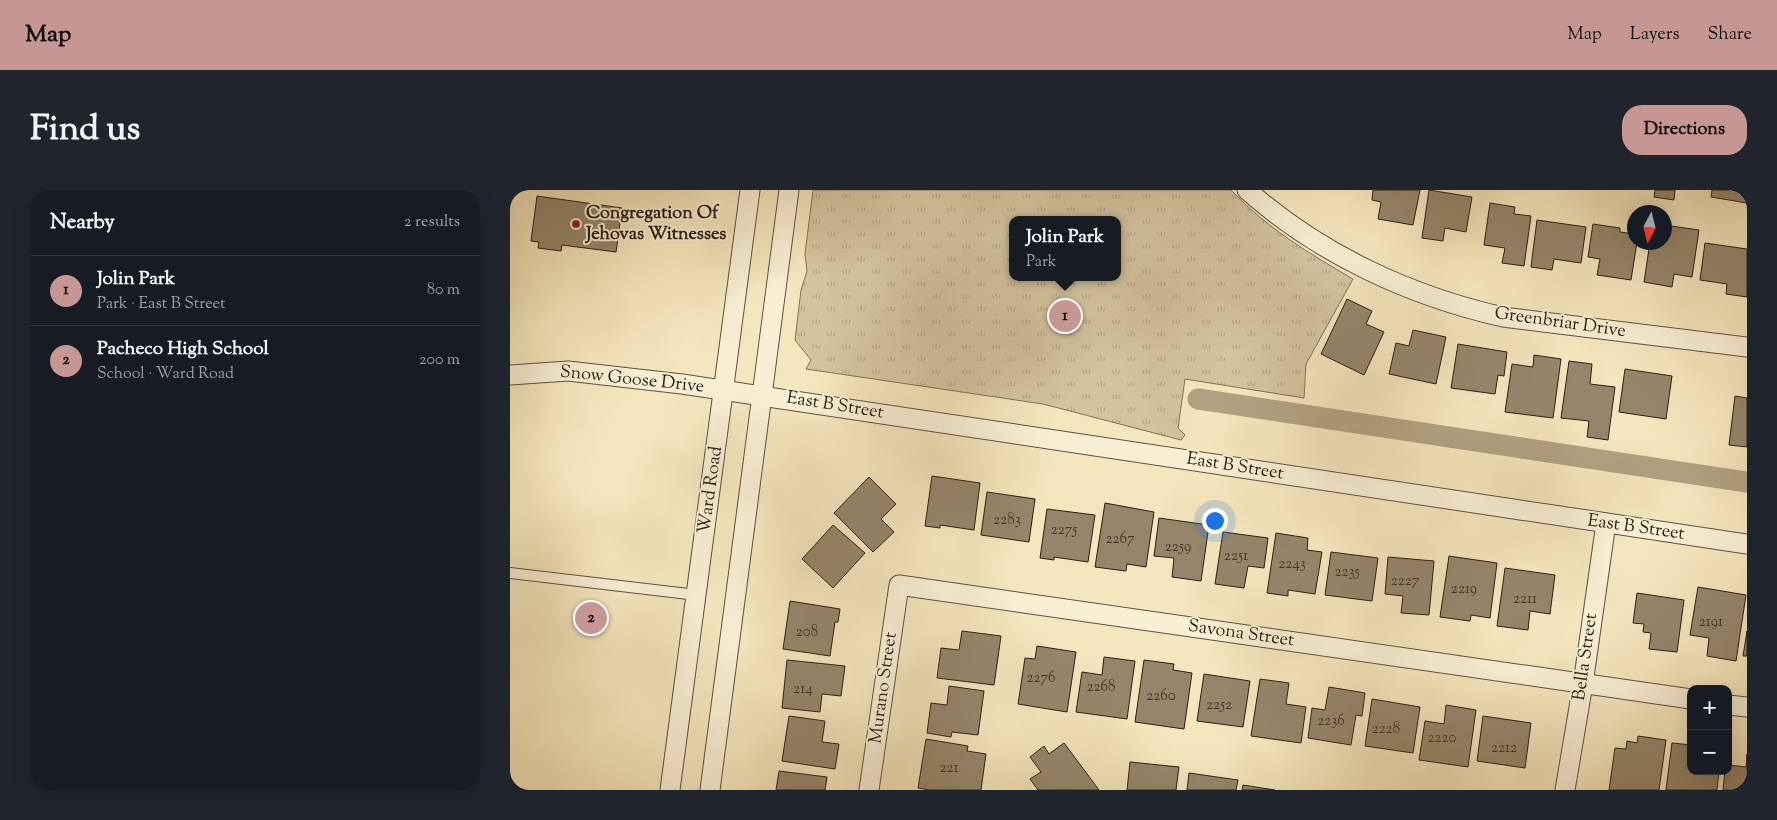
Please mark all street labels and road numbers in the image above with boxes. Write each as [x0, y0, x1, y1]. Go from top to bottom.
street label: Greenbriar Drive [1493, 301, 1627, 345]
street label: Snow Goose Drive [559, 360, 705, 400]
street label: East B Street [785, 386, 885, 426]
street label: Ward Road [692, 445, 730, 535]
street label: East B Street [1185, 447, 1285, 487]
street label: East B Street [1586, 508, 1686, 548]
street label: Bella Street [1567, 611, 1605, 703]
street label: Savona Street [1186, 614, 1296, 654]
street label: Murano Street [863, 631, 905, 745]

